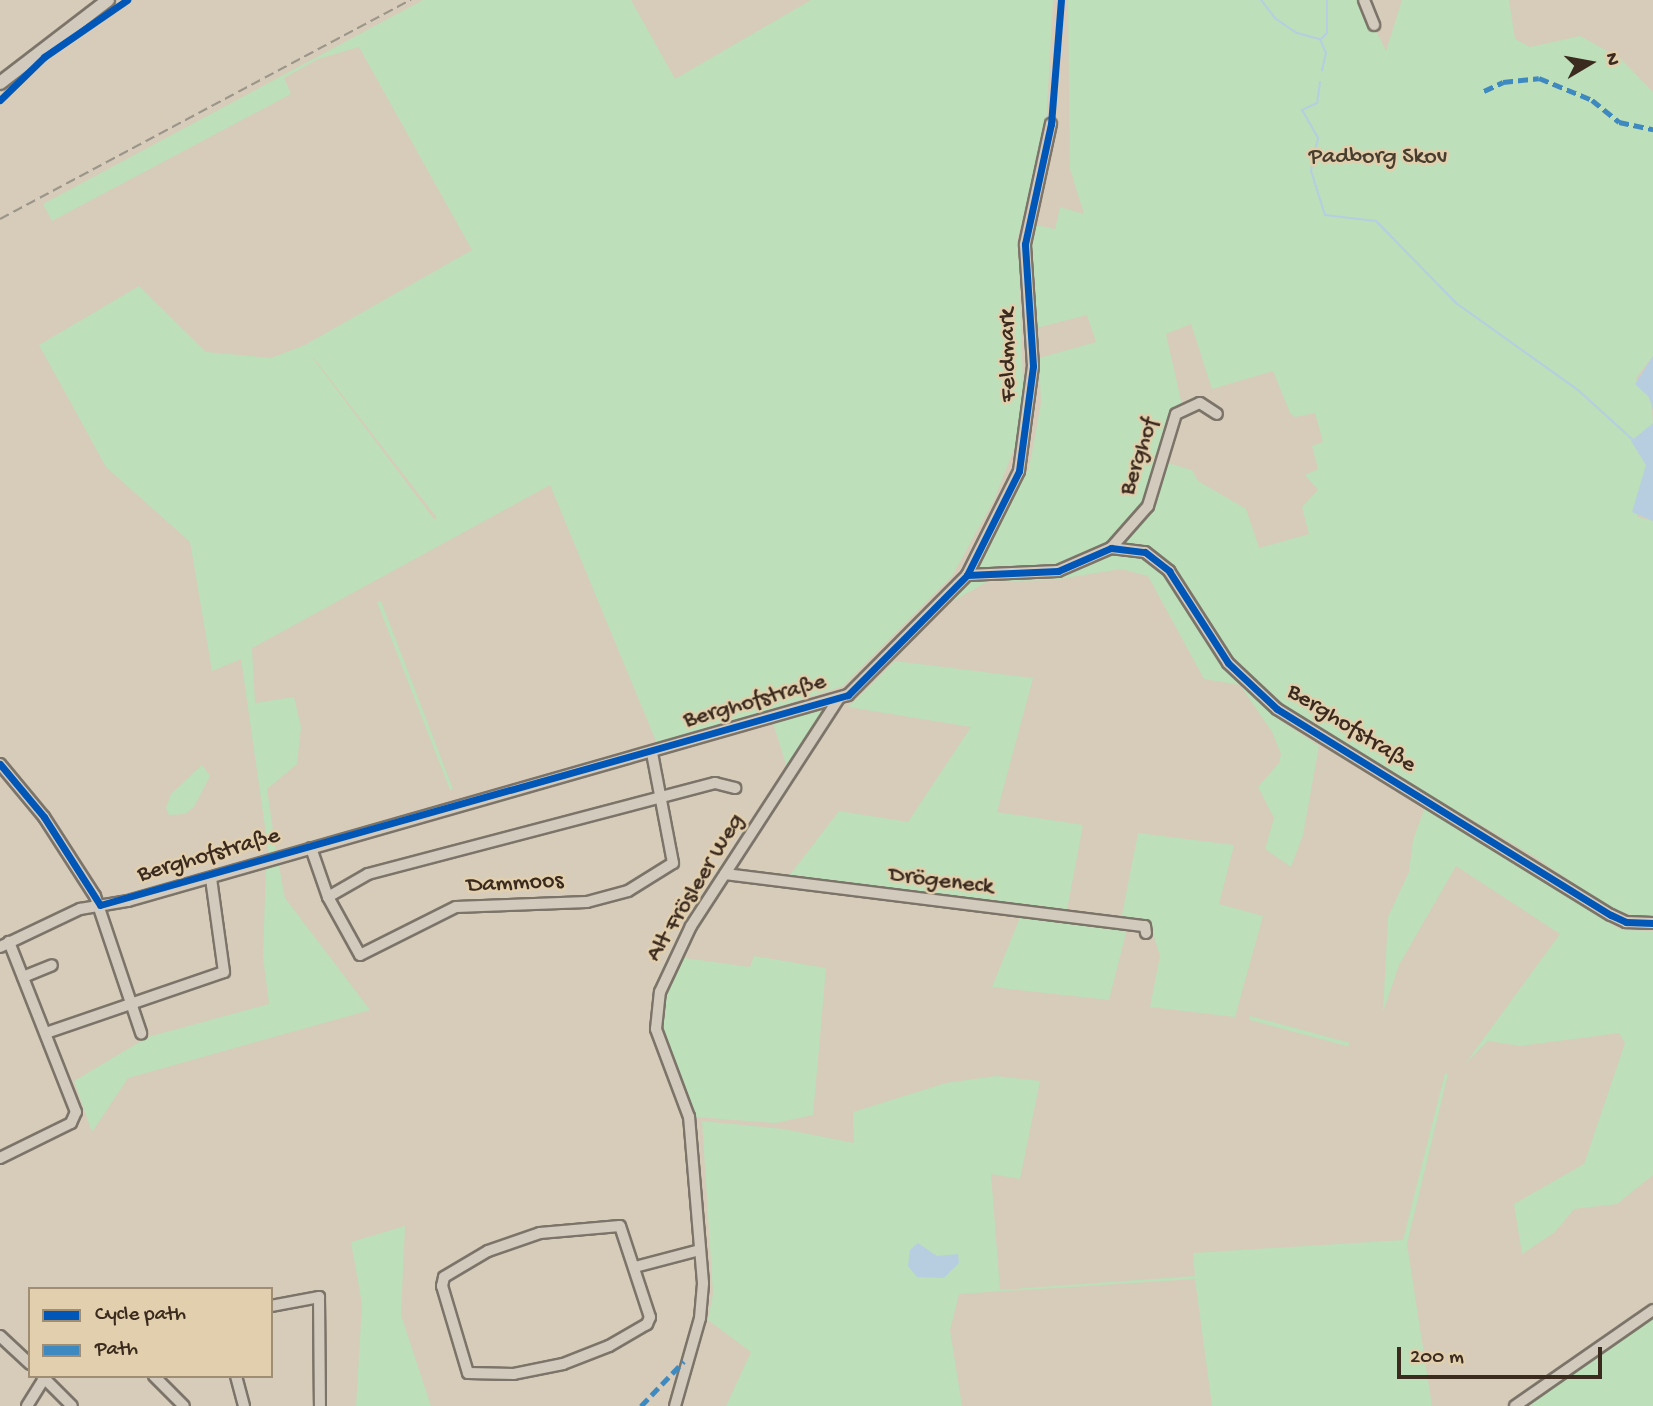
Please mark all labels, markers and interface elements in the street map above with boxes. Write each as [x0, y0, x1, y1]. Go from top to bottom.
north arrow [1555, 28, 1625, 98]
text: N [1599, 51, 1624, 67]
park label: Padborg Skov [1309, 144, 1447, 172]
street label: Feldmark [994, 308, 1024, 402]
street label: Berghof [1114, 415, 1166, 499]
street label: Berghofstraße [680, 668, 830, 736]
street label: Berghofstraße [1281, 678, 1421, 780]
street label: Alt Frösleer Weg [640, 809, 752, 967]
street label: Berghofstraße [134, 822, 284, 890]
street label: Drögeneck [887, 861, 995, 903]
street label: Dammoos [466, 867, 564, 901]
legend [28, 1287, 273, 1378]
text: Cycle path [95, 1303, 186, 1328]
scale bar [1401, 1332, 1606, 1376]
text: Path [95, 1338, 138, 1363]
text: 200 m [1410, 1346, 1464, 1371]

